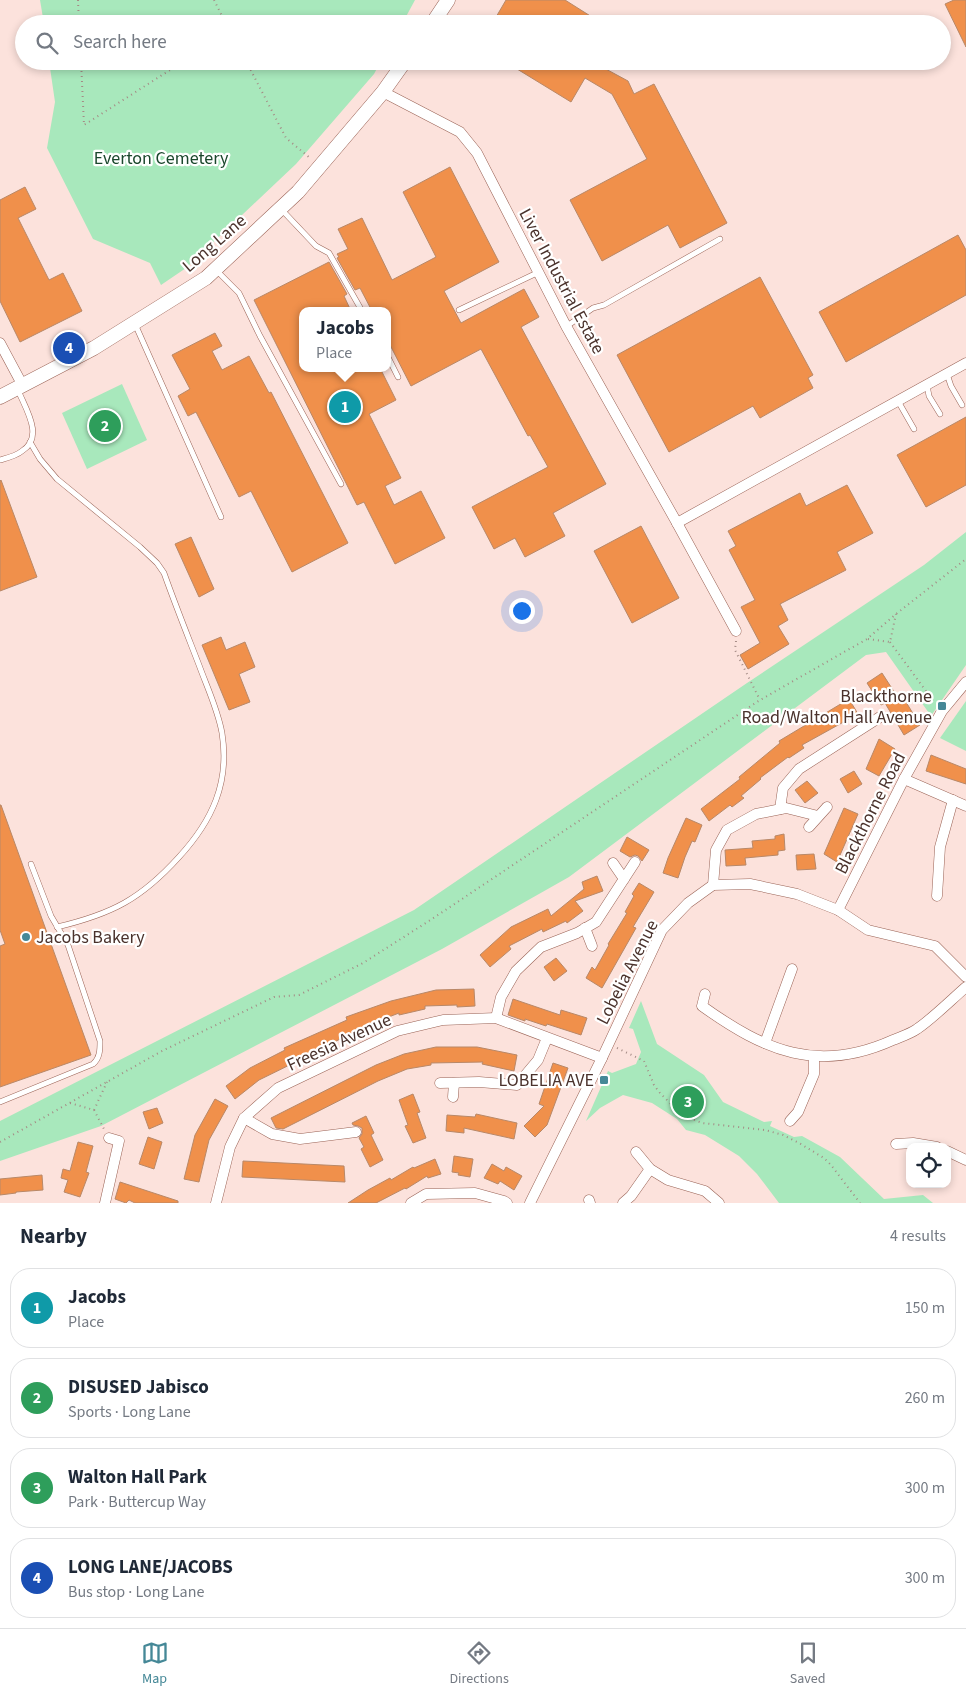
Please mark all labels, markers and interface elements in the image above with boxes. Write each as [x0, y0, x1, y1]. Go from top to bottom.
search box [15, 15, 951, 70]
icon: search [33, 29, 61, 57]
text: Search here [73, 29, 167, 56]
park label: Everton Cemetery [94, 146, 229, 171]
street label: Liver Industrial Estate [513, 204, 611, 359]
street label: Long Lane [177, 209, 252, 278]
popup [299, 307, 391, 372]
text: Jacobs [316, 315, 374, 342]
pin: 4 [53, 329, 85, 367]
text: Place [316, 342, 352, 364]
pin: 1 [329, 388, 361, 426]
pin: 2 [89, 407, 121, 445]
your location [509, 598, 535, 624]
place label: Blackthorne Road/Walton Hall Avenue [741, 684, 932, 730]
marker: Blackthorne Road/Walton Hall Avenue [936, 700, 948, 712]
street label: Blackthorne Road [829, 748, 912, 879]
street label: Lobelia Avenue [590, 916, 665, 1029]
place label: Jacobs Bakery [36, 925, 145, 950]
marker: Jacobs Bakery [20, 931, 32, 943]
street label: Freesia Avenue [283, 1007, 396, 1078]
place label: LOBELIA AVE [499, 1068, 594, 1093]
marker: LOBELIA AVE [598, 1074, 610, 1086]
pin: 3 [672, 1083, 704, 1121]
map controls [906, 1143, 951, 1188]
button: locate [906, 1143, 951, 1188]
text: Nearby [20, 1221, 87, 1251]
text: 4 results [890, 1225, 946, 1247]
text: Jacobs [68, 1284, 126, 1311]
text: 1 [33, 1297, 41, 1319]
text: 150 m [905, 1297, 945, 1319]
text: Place [68, 1311, 104, 1333]
text: DISUSED Jabisco [68, 1374, 209, 1401]
text: 2 [33, 1387, 41, 1409]
text: 260 m [905, 1387, 945, 1409]
text: Sports · Long Lane [68, 1401, 191, 1423]
text: Walton Hall Park [68, 1464, 207, 1491]
text: 3 [33, 1477, 41, 1499]
text: 300 m [905, 1477, 945, 1499]
text: Park · Buttercup Way [68, 1491, 206, 1513]
text: LONG LANE/JACOBS [68, 1554, 233, 1581]
text: 4 [33, 1567, 41, 1589]
text: 300 m [905, 1567, 945, 1589]
text: Bus stop · Long Lane [68, 1581, 204, 1603]
tab: Map [141, 1639, 169, 1689]
tab: Directions [450, 1639, 509, 1689]
tab: Saved [790, 1639, 825, 1689]

